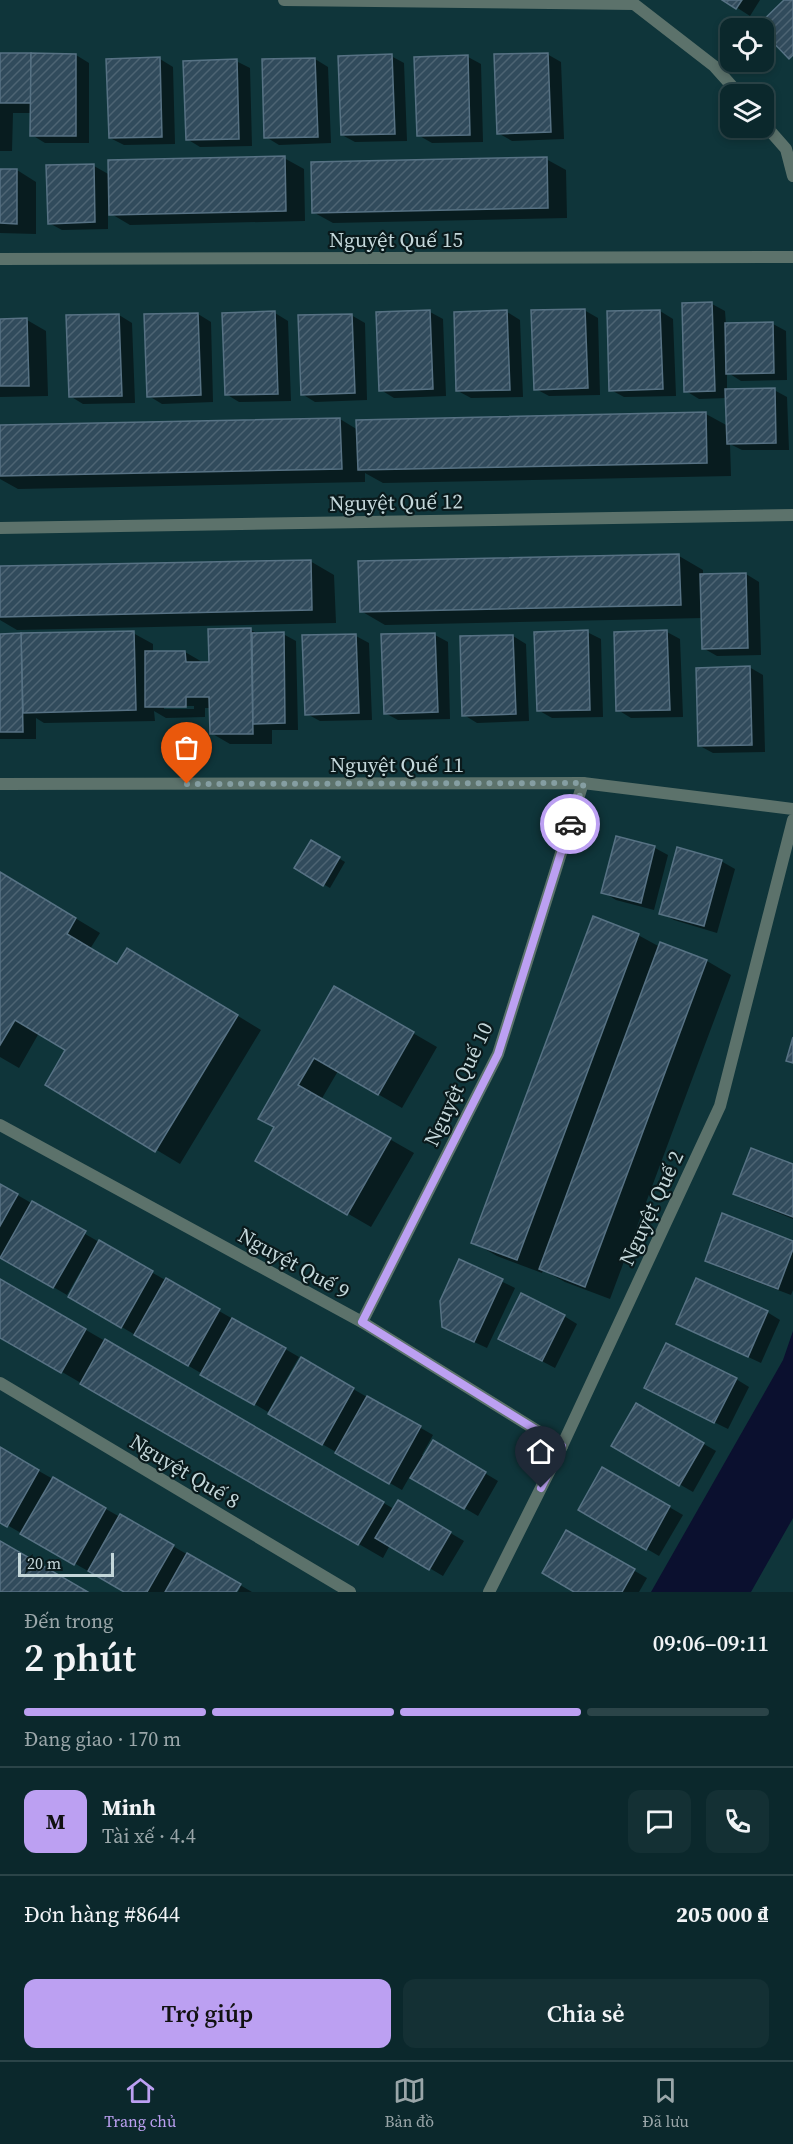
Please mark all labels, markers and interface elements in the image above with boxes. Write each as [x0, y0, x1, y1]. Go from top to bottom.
map controls [720, 18, 774, 138]
button: locate [720, 18, 774, 72]
button: layers [720, 84, 774, 138]
street label: Nguyệt Quế 15 [329, 225, 463, 254]
street label: Nguyệt Quế 12 [329, 486, 463, 518]
pin [161, 722, 212, 784]
icon: bag [170, 731, 203, 764]
street label: Nguyệt Quế 11 [330, 750, 464, 779]
courier [540, 794, 600, 854]
icon: car [554, 808, 587, 841]
street label: Nguyệt Quế 10 [417, 1017, 499, 1151]
street label: Nguyệt Quế 2 [612, 1146, 690, 1270]
street label: Nguyệt Quế 9 [233, 1220, 355, 1306]
pin [515, 1426, 566, 1488]
street label: Nguyệt Quế 8 [125, 1427, 245, 1515]
icon: home [524, 1435, 557, 1468]
scale bar [18, 1550, 114, 1578]
text: 20 m [27, 1552, 61, 1574]
text: Đến trong [24, 1607, 113, 1635]
text: 09:06–09:11 [653, 1628, 769, 1658]
text: 2 phút [24, 1631, 136, 1684]
text: Đang giao · 170 m [24, 1725, 181, 1753]
button: chat [628, 1790, 691, 1853]
button: phone [706, 1790, 769, 1853]
text: Minh [102, 1792, 156, 1822]
text: M [46, 1806, 65, 1836]
text: Tài xế · 4.4 [102, 1822, 196, 1850]
text: Đơn hàng #8644 [24, 1899, 180, 1929]
text: 205 000 ₫ [676, 1899, 769, 1929]
button: Trợ giúp [24, 1979, 391, 2048]
button: Chia sẻ [403, 1979, 769, 2048]
tab: Trang chủ [104, 2074, 176, 2132]
tab: Bản đồ [385, 2074, 434, 2132]
tab: Đã lưu [642, 2074, 689, 2132]

